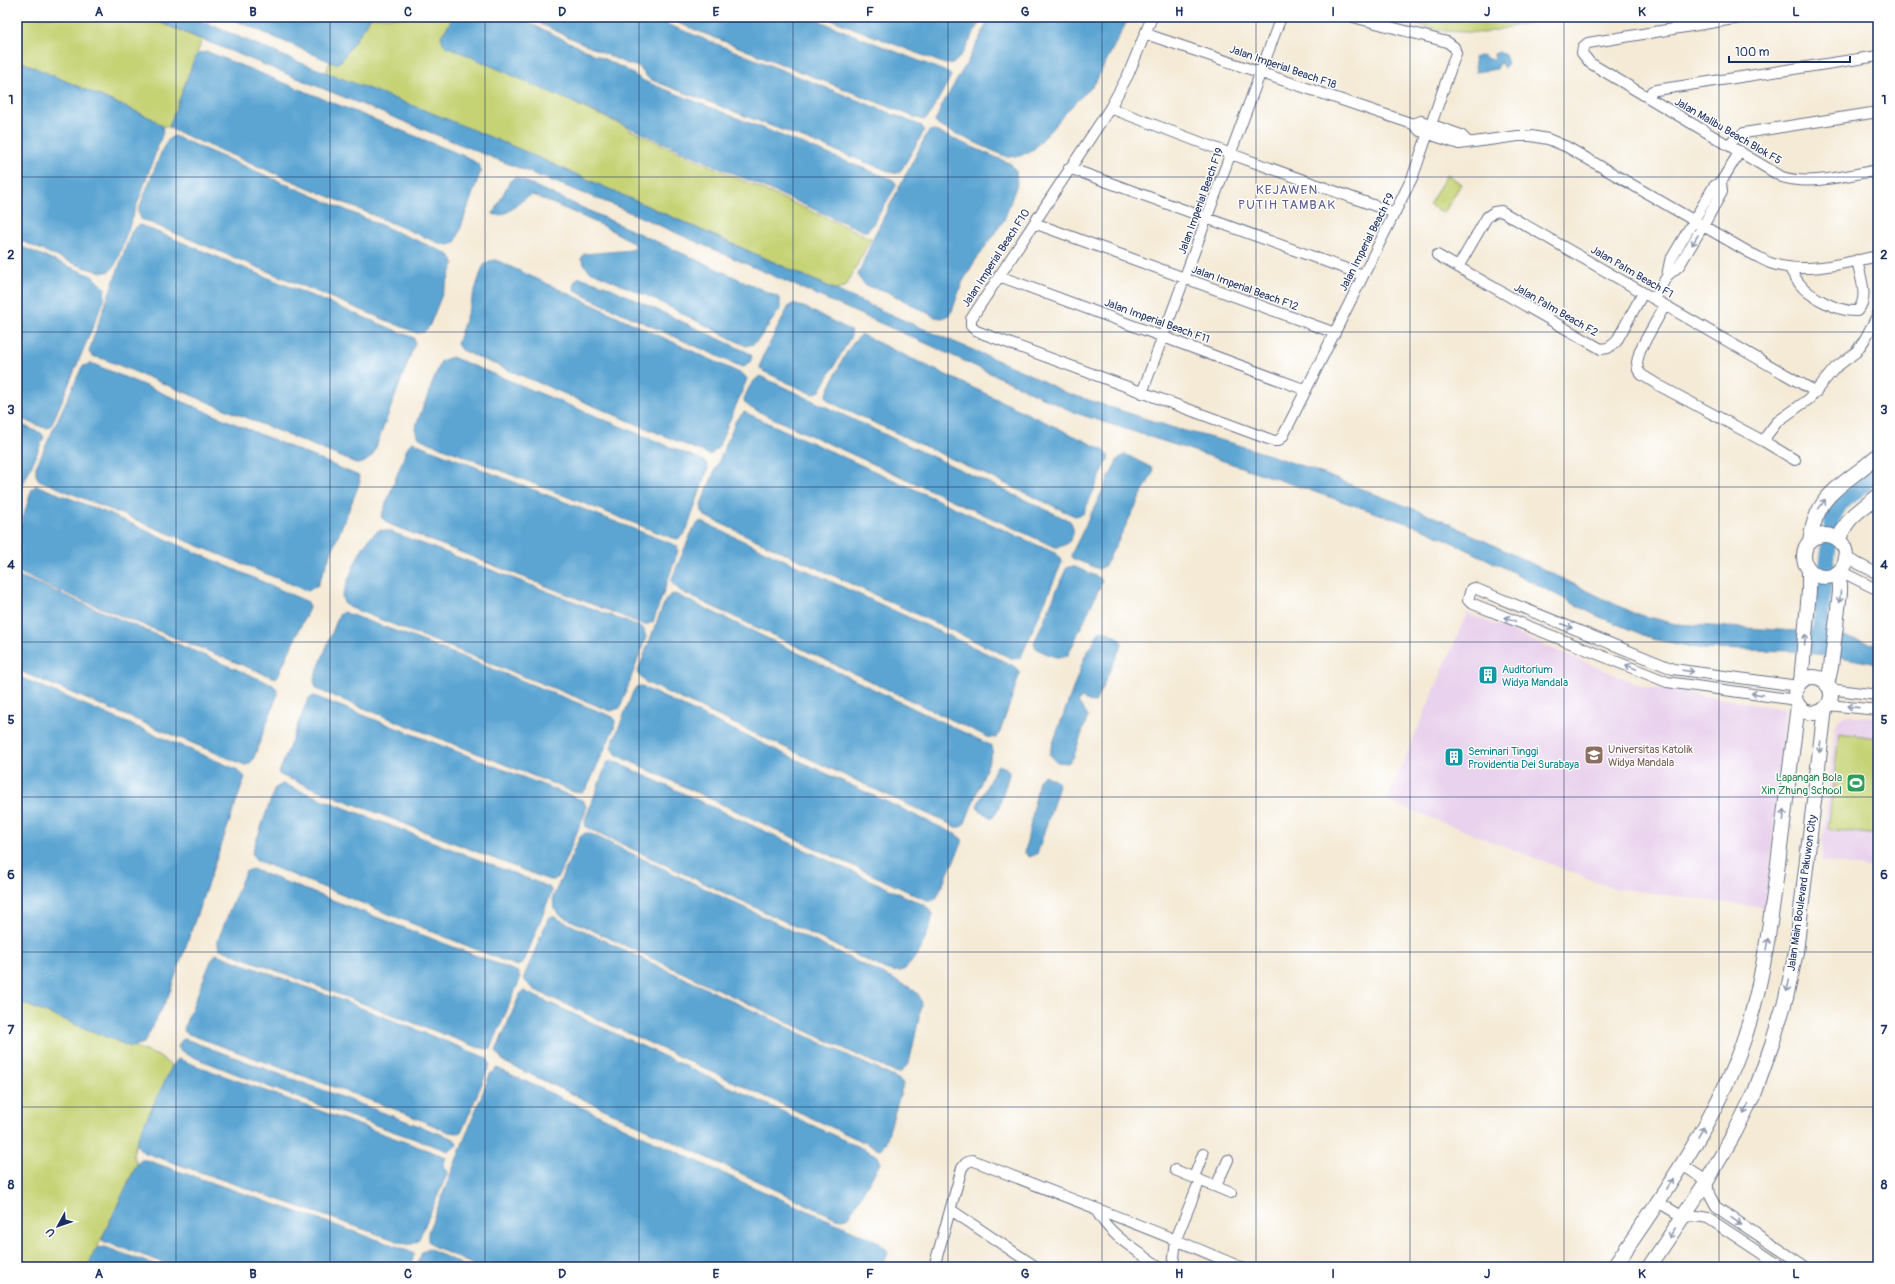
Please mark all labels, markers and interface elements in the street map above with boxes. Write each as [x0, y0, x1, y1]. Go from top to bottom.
text: A [95, 4, 104, 20]
text: B [249, 4, 257, 20]
text: C [404, 4, 412, 20]
text: D [558, 4, 566, 20]
text: E [713, 4, 720, 20]
text: F [866, 4, 874, 20]
text: G [1021, 4, 1030, 20]
text: H [1175, 4, 1183, 20]
text: I [1331, 4, 1335, 20]
text: J [1484, 4, 1490, 20]
text: K [1638, 4, 1646, 20]
text: L [1792, 4, 1800, 20]
scale bar [1729, 38, 1850, 64]
street label: Jalan Imperial Beach F18 [1228, 43, 1339, 92]
text: 100 m [1735, 45, 1770, 60]
text: 1 [8, 92, 14, 108]
text: 1 [1881, 92, 1887, 108]
street label: Jalan Malibu Beach Blok F5 [1672, 95, 1784, 167]
street label: Jalan Imperial Beach F19 [1176, 146, 1226, 256]
district label: KEJAWEN PUTIH TAMBAK [1238, 182, 1336, 213]
street label: Jalan Imperial Beach F9 [1337, 191, 1397, 293]
street label: Jalan Imperial Beach F10 [959, 207, 1033, 309]
one-way arrow [1691, 234, 1699, 245]
street label: Jalan Palm Beach F1 [1589, 243, 1675, 301]
text: 2 [7, 247, 15, 263]
text: 2 [1880, 247, 1888, 263]
street label: Jalan Imperial Beach F12 [1190, 263, 1300, 313]
street label: Jalan Palm Beach F2 [1512, 281, 1600, 339]
street label: Jalan Imperial Beach F11 [1103, 296, 1211, 346]
text: 3 [7, 402, 15, 418]
text: 3 [1880, 402, 1888, 418]
one-way arrow [1818, 499, 1826, 510]
text: 4 [7, 557, 15, 573]
text: 4 [1880, 557, 1888, 573]
one-way arrow [1836, 590, 1843, 603]
one-way arrow [1505, 614, 1517, 622]
one-way arrow [1560, 623, 1572, 631]
one-way arrow [1801, 634, 1809, 647]
place label: Auditorium Widya Mandala [1502, 663, 1568, 689]
one-way arrow [1625, 663, 1637, 671]
building icon: Auditorium Widya Mandala [1477, 664, 1499, 686]
one-way arrow [1681, 667, 1694, 675]
one-way arrow [1751, 690, 1764, 698]
one-way arrow [1847, 703, 1860, 711]
text: 5 [7, 712, 15, 728]
text: 5 [1880, 712, 1888, 728]
one-way arrow [1817, 740, 1824, 753]
place label: Universitas Katolik Widya Mandala [1608, 743, 1693, 769]
school or university icon: Universitas Katolik Widya Mandala [1583, 744, 1605, 766]
place label: Seminari Tinggi Providentia Dei Surabaya [1468, 745, 1579, 771]
building icon: Seminari Tinggi Providentia Dei Surabaya [1443, 746, 1465, 768]
place label: Lapangan Bola Xin Zhung School [1761, 771, 1842, 797]
sports icon: Lapangan Bola Xin Zhung School [1845, 772, 1867, 794]
one-way arrow [1780, 809, 1788, 822]
street label: Jalan Main Boulevard Pakuwon City [1785, 814, 1819, 972]
text: 6 [7, 867, 15, 883]
text: 6 [1880, 867, 1888, 883]
one-way arrow [1763, 938, 1771, 951]
one-way arrow [1784, 980, 1792, 993]
text: 7 [8, 1022, 15, 1038]
text: 7 [1881, 1022, 1888, 1038]
one-way arrow [1742, 1103, 1749, 1115]
one-way arrow [1698, 1126, 1706, 1138]
text: 8 [8, 1177, 15, 1193]
text: 8 [1881, 1177, 1888, 1193]
one-way arrow [1666, 1179, 1674, 1190]
north arrow [38, 1206, 78, 1246]
one-way arrow [1730, 1217, 1742, 1225]
text: U [43, 1225, 58, 1239]
one-way arrow [1668, 1227, 1676, 1238]
text: A [95, 1266, 104, 1282]
text: B [249, 1266, 257, 1282]
text: C [404, 1266, 412, 1282]
text: D [558, 1266, 566, 1282]
text: E [713, 1266, 720, 1282]
text: F [866, 1266, 874, 1282]
text: G [1021, 1266, 1030, 1282]
text: H [1175, 1266, 1183, 1282]
text: I [1331, 1266, 1335, 1282]
text: J [1484, 1266, 1490, 1282]
text: K [1638, 1266, 1646, 1282]
text: L [1792, 1266, 1800, 1282]

